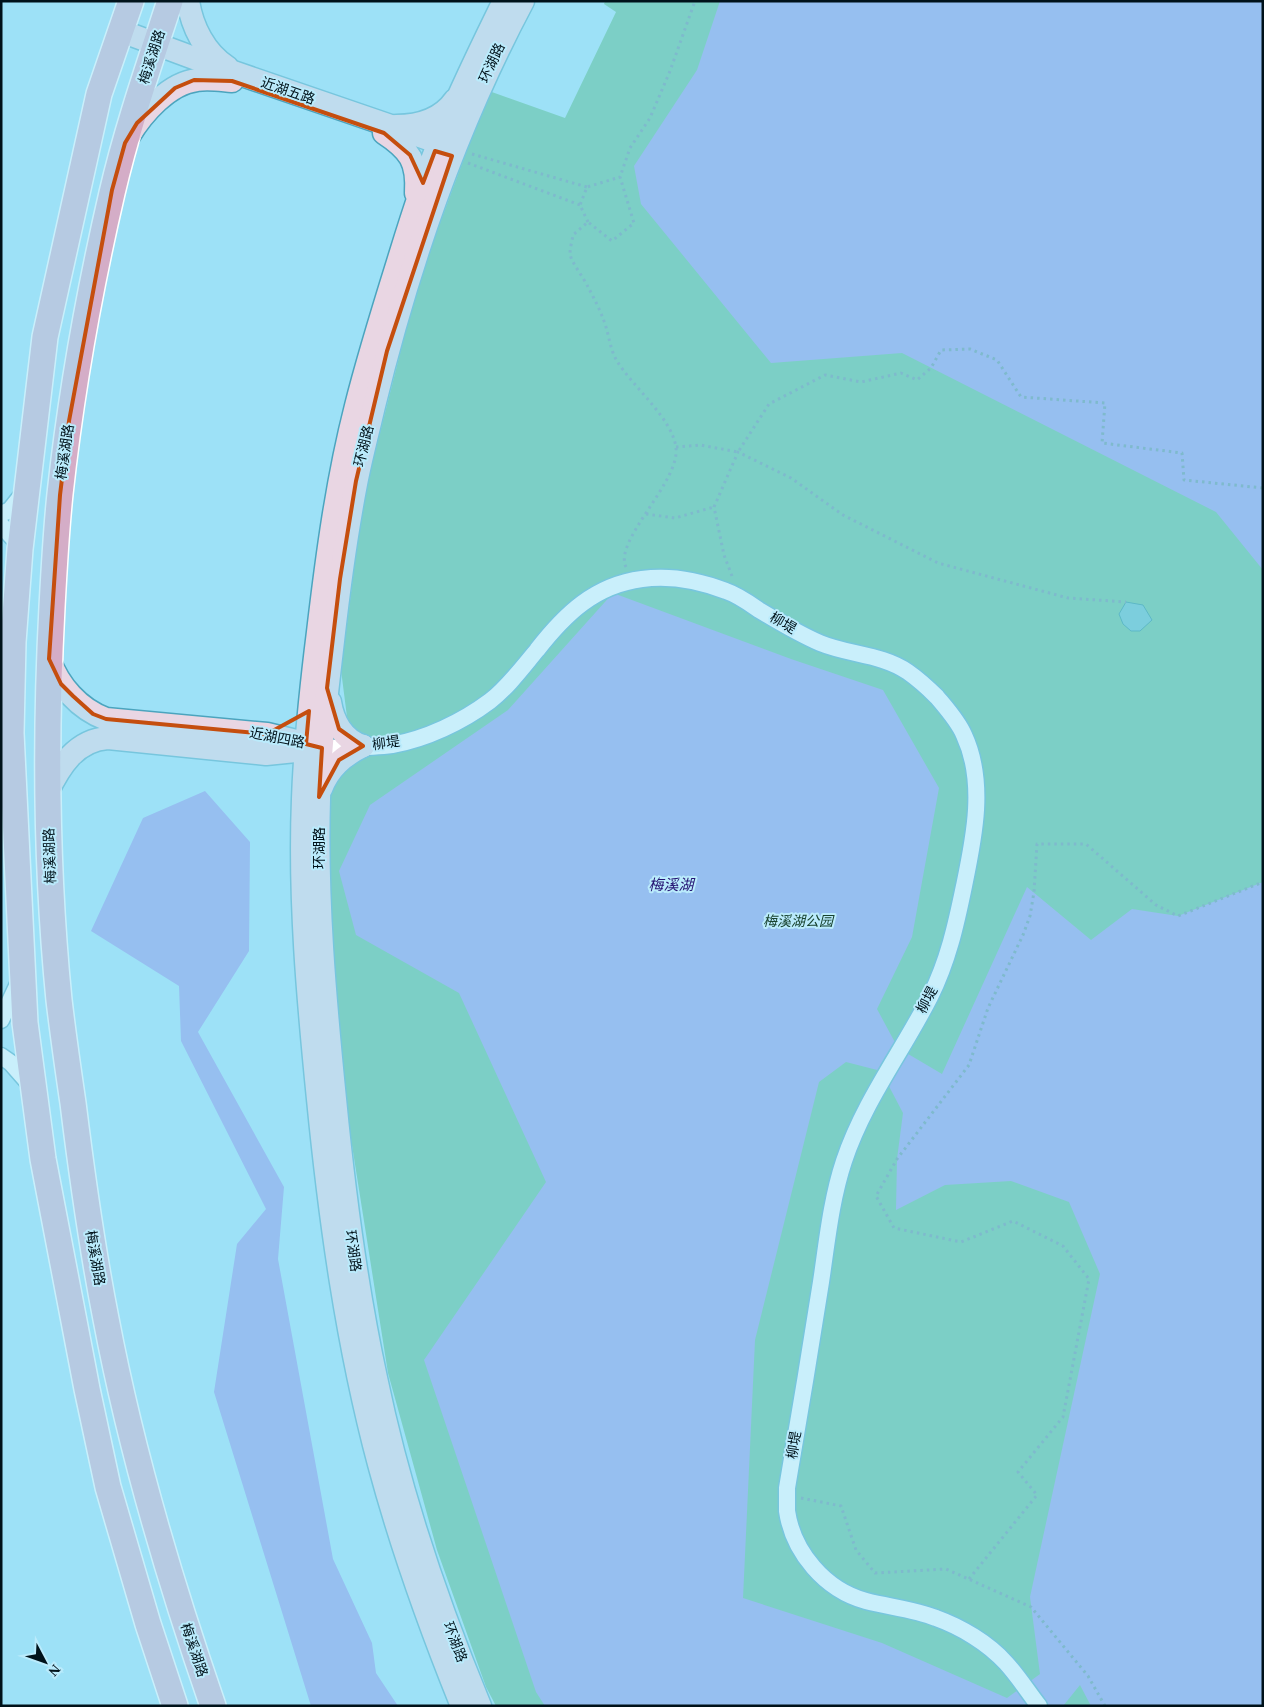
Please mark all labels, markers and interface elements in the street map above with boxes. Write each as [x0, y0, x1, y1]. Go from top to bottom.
street label: 梅溪湖路 [136, 28, 168, 86]
street label: 环湖路 [476, 41, 508, 85]
street label: 近湖五路 [259, 75, 317, 107]
street label: 梅溪湖路 [54, 423, 76, 481]
street label: 环湖路 [352, 424, 376, 468]
street label: 柳堤 [767, 610, 799, 636]
street label: 近湖四路 [248, 725, 306, 751]
street label: 柳堤 [371, 734, 401, 752]
street label: 环湖路 [312, 827, 327, 869]
street label: 梅溪湖路 [42, 828, 58, 884]
water label: 梅溪湖 [648, 877, 695, 893]
park label: 梅溪湖公园 [763, 914, 835, 929]
street label: 柳堤 [914, 984, 940, 1016]
street label: 梅溪湖路 [83, 1229, 107, 1287]
street label: 环湖路 [343, 1229, 363, 1273]
street label: 柳堤 [784, 1430, 804, 1460]
street label: 环湖路 [440, 1620, 470, 1664]
street label: 梅溪湖路 [178, 1621, 210, 1679]
north arrow [20, 1637, 70, 1687]
text: N [45, 1661, 63, 1679]

